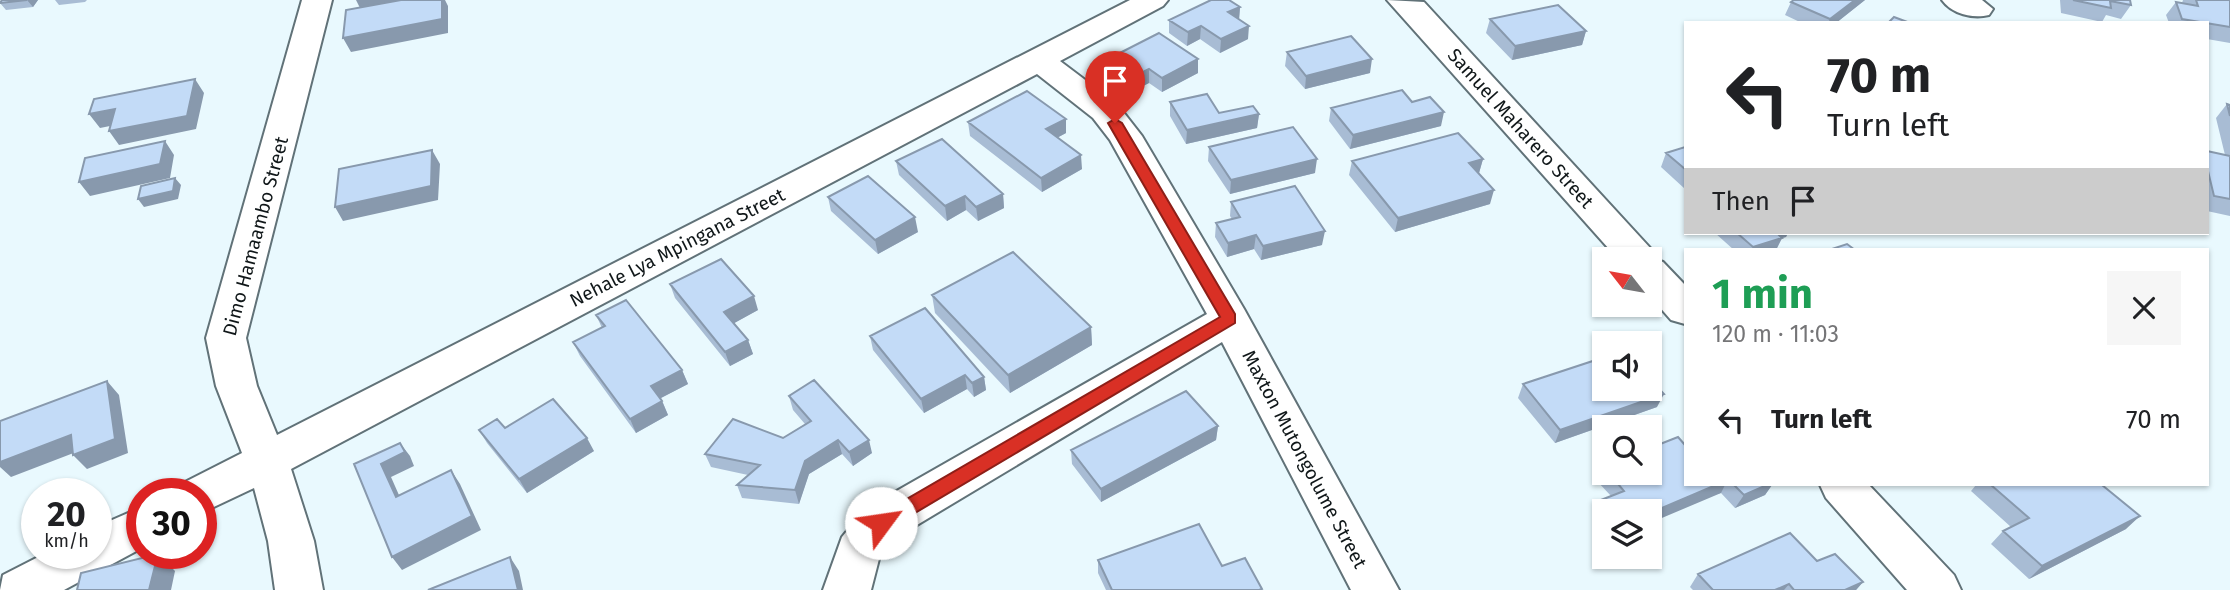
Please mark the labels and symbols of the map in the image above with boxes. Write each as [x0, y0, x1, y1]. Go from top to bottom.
street label: Samuel Maharero Street [1443, 44, 1599, 213]
pin [1085, 51, 1145, 123]
street label: Dimo Hamaambo Street [218, 134, 293, 338]
street label: Nehale Lya Mpingana Street [566, 183, 789, 312]
north arrow [1592, 247, 1662, 317]
street label: Maxton Mutongolume Street [1237, 346, 1372, 572]
speed limit sign: 30 [126, 478, 217, 569]
position arrow [844, 486, 918, 560]

